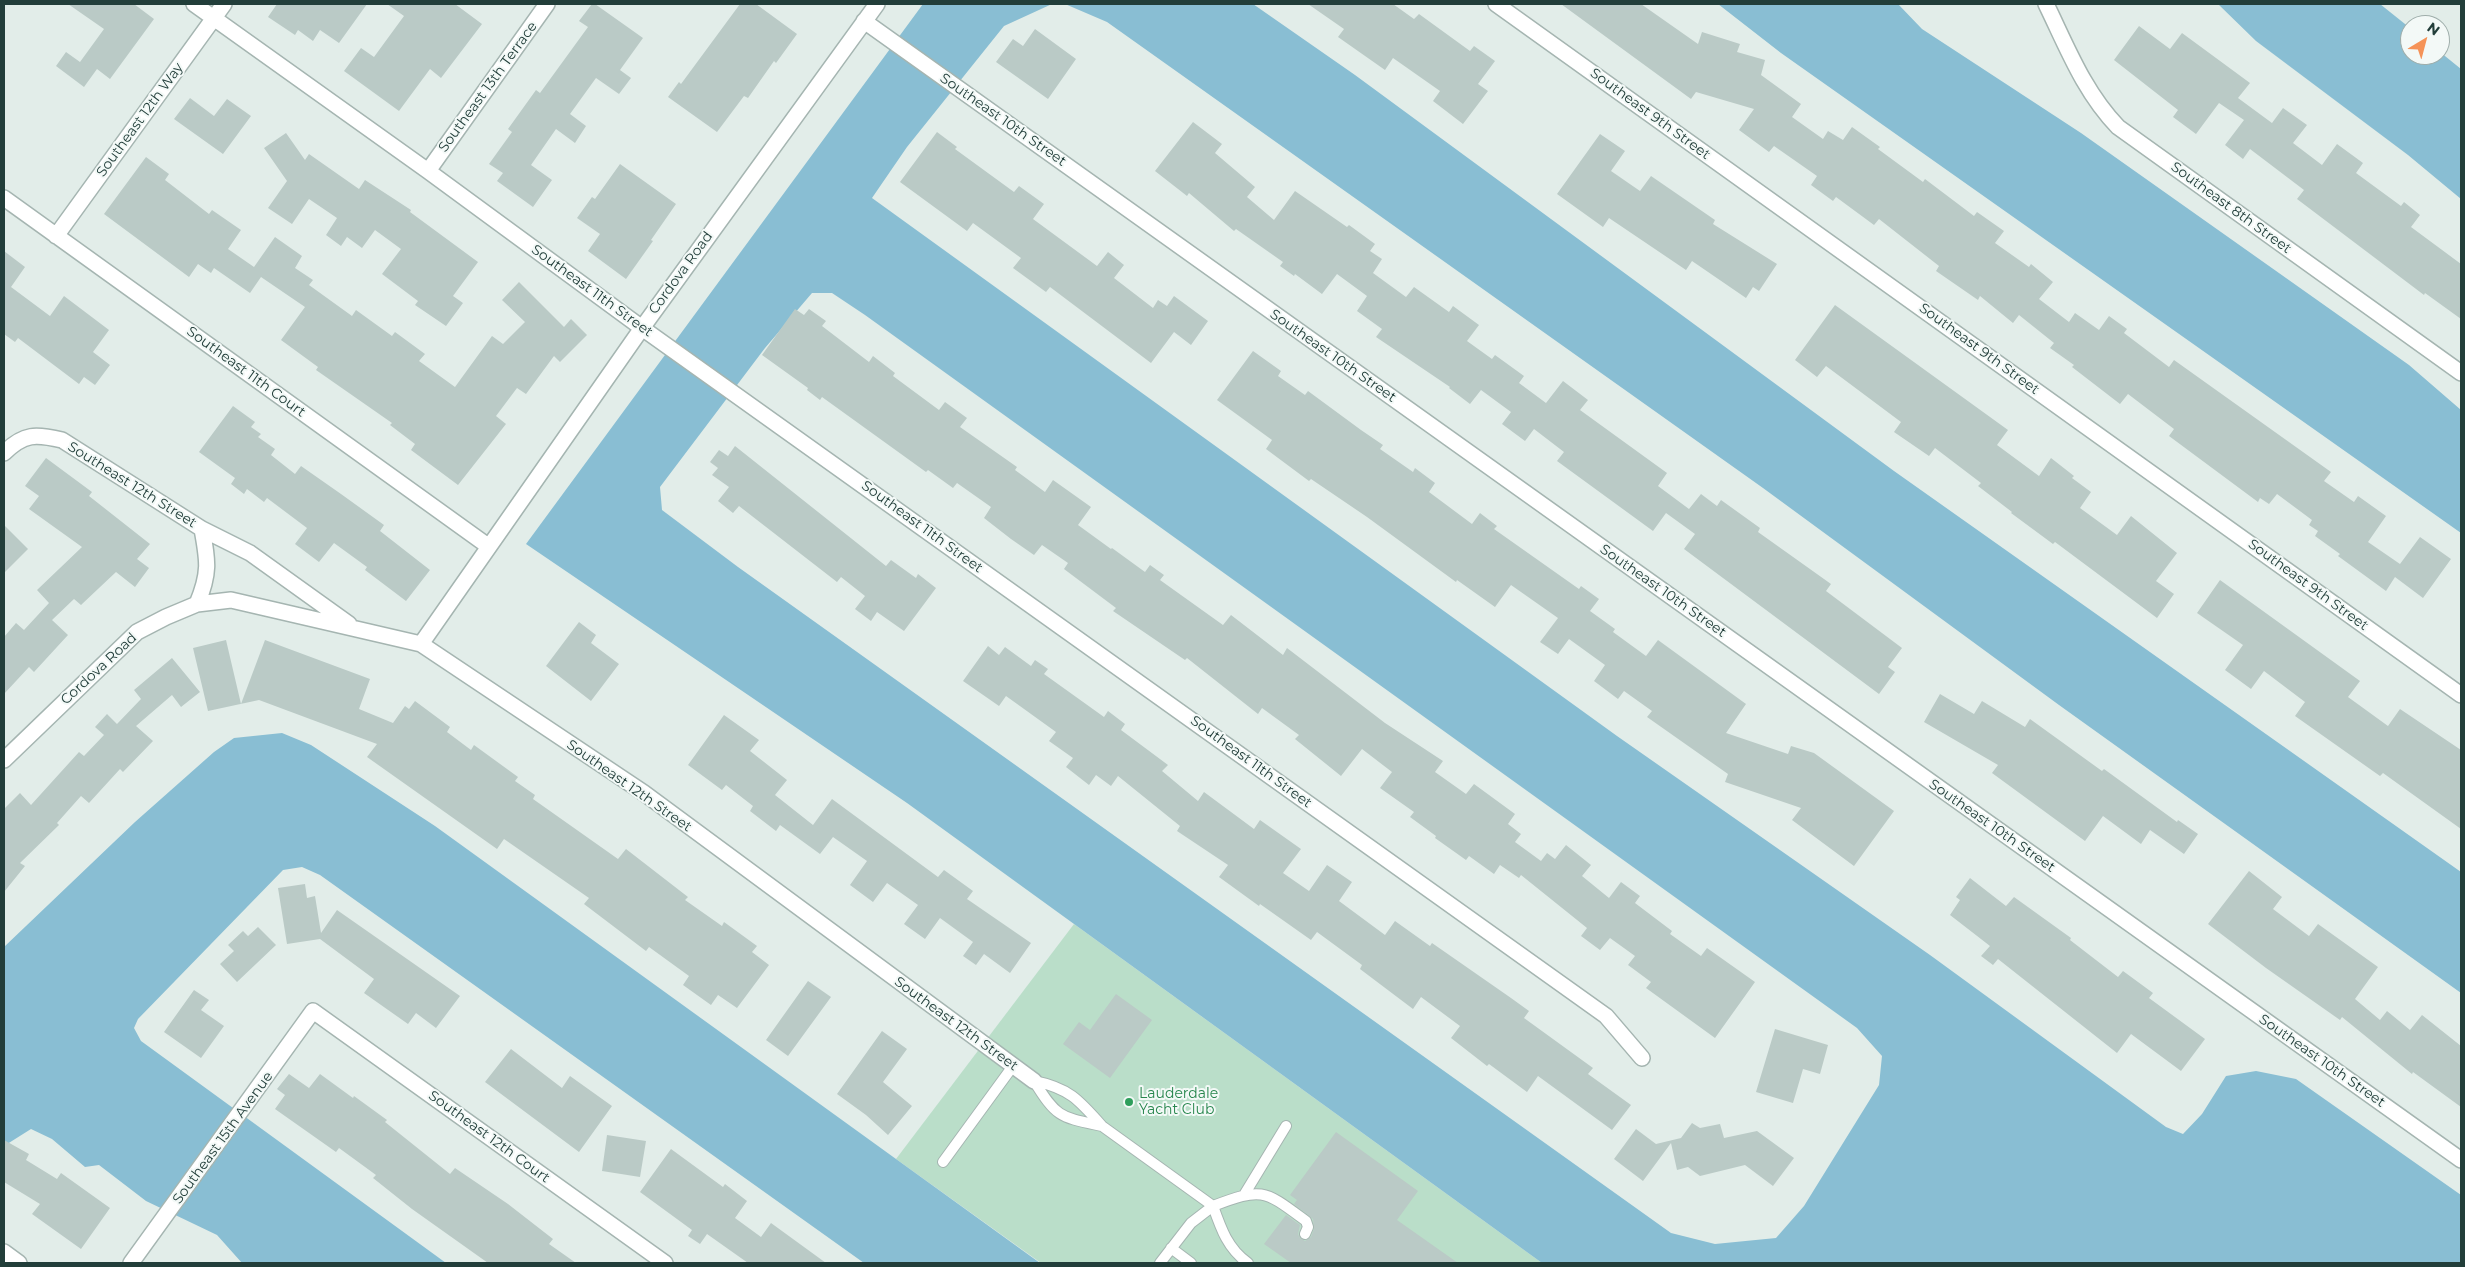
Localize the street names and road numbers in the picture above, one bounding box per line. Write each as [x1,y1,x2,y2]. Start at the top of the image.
street label: Southeast 13th Terrace [435,18,541,156]
street label: Southeast 12th Way [93,60,187,180]
street label: Southeast 9th Street [1587,65,1713,163]
street label: Southeast 10th Street [937,70,1069,170]
street label: Southeast 8th Street [2168,159,2294,257]
street label: Cordova Road [645,229,717,317]
street label: Southeast 11th Street [528,241,656,341]
street label: Southeast 9th Street [1916,300,2042,398]
street label: Southeast 10th Street [1267,306,1399,406]
street label: Southeast 11th Court [183,323,309,421]
street label: Southeast 12th Street [64,438,200,532]
street label: Southeast 11th Street [858,477,986,577]
street label: Southeast 9th Street [2245,536,2371,634]
street label: Southeast 10th Street [1597,541,1729,641]
street label: Cordova Road [58,630,140,708]
street label: Southeast 11th Street [1187,712,1315,812]
street label: Southeast 12th Street [563,736,695,836]
street label: Southeast 10th Street [1926,776,2058,876]
street label: Southeast 12th Street [891,973,1021,1075]
street label: Southeast 10th Street [2256,1011,2388,1111]
street label: Southeast 15th Avenue [169,1069,277,1207]
street label: Southeast 12th Court [425,1087,553,1187]

